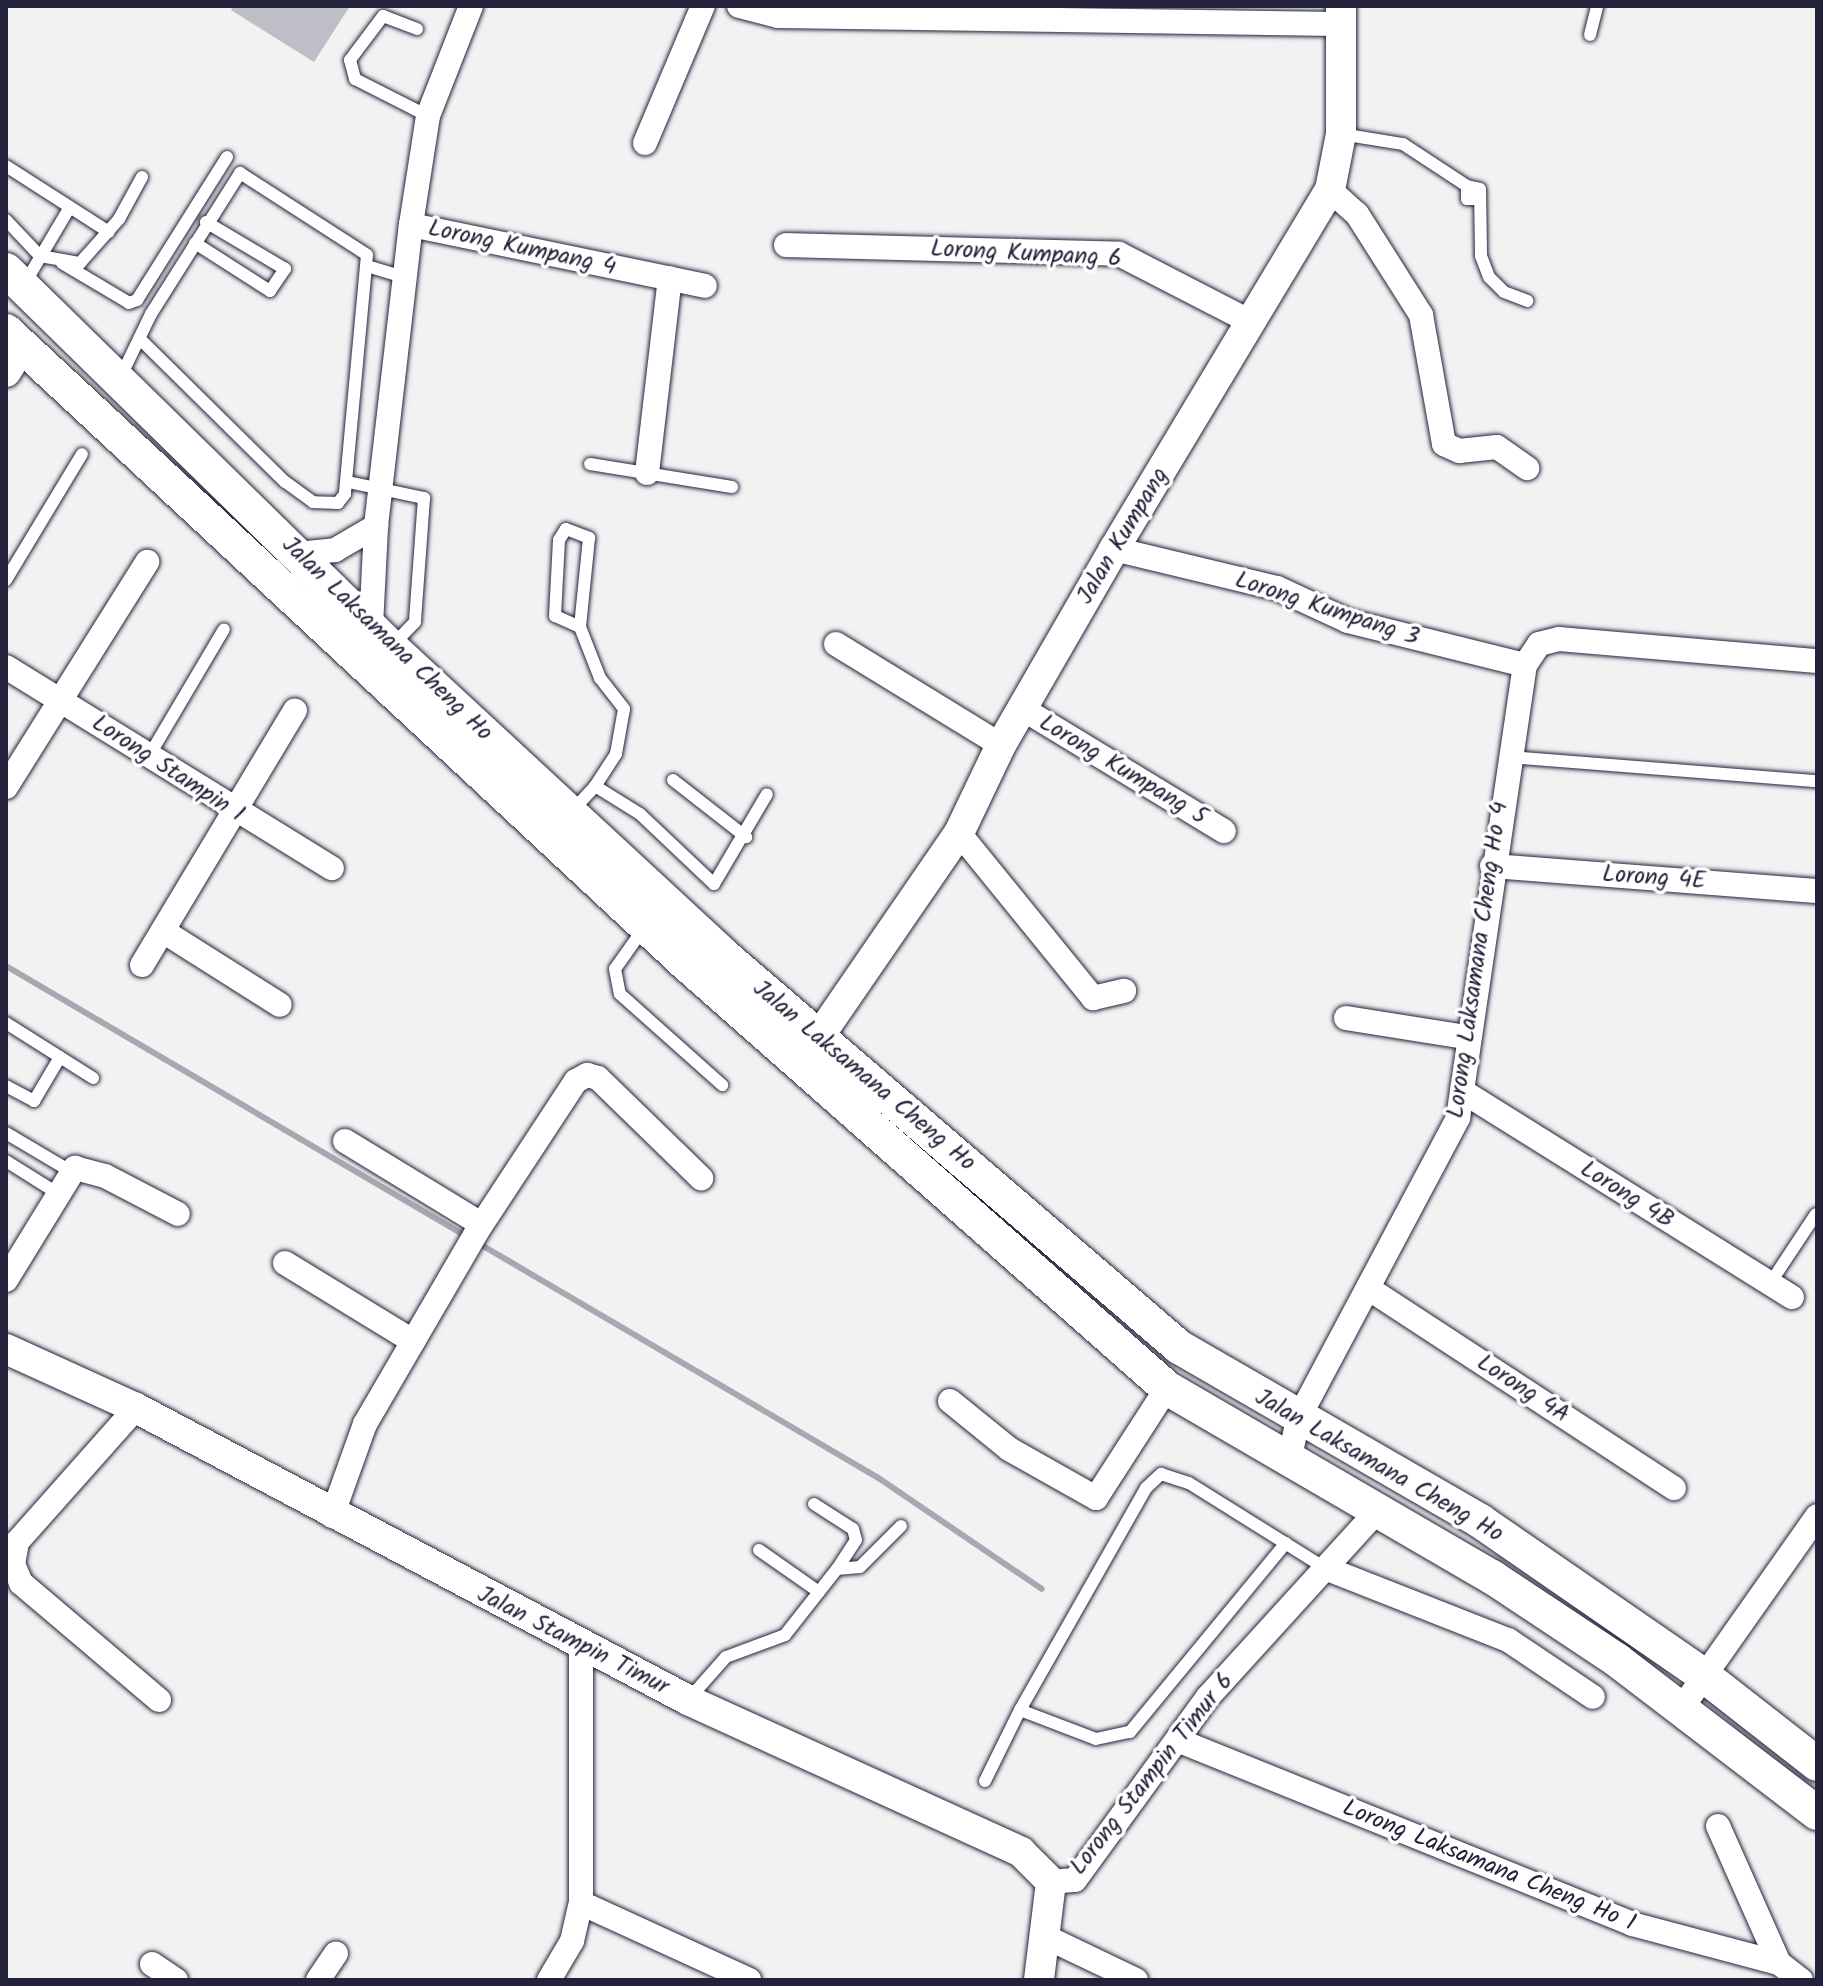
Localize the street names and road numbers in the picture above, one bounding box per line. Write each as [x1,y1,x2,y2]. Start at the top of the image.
street label: Lorong Kumpang 4 [425,214,619,282]
street label: Lorong Kumpang 6 [930,235,1122,273]
street label: Jalan Kumpang [1071,463,1175,609]
street label: Jalan Laksamana Cheng Ho [276,531,498,747]
street label: Lorong Kumpang 3 [1231,566,1423,652]
street label: Lorong Stampin 1 [86,709,250,829]
street label: Lorong Kumpang 5 [1034,709,1212,831]
street label: Lorong Laksamana Cheng Ho 4 [1442,800,1514,1120]
street label: Lorong 4E [1601,860,1707,896]
street label: Jalan Laksamana Cheng Ho [747,974,981,1178]
street label: Lorong 4B [1575,1155,1679,1235]
street label: Lorong 4A [1471,1348,1575,1430]
street label: Jalan Laksamana Cheng Ho [1250,1383,1508,1549]
street label: Jalan Stampin Timur [472,1580,674,1702]
street label: Lorong Stampin Timur 6 [1064,1667,1240,1881]
street label: Lorong Laksamana Cheng Ho 1 [1338,1794,1640,1938]

